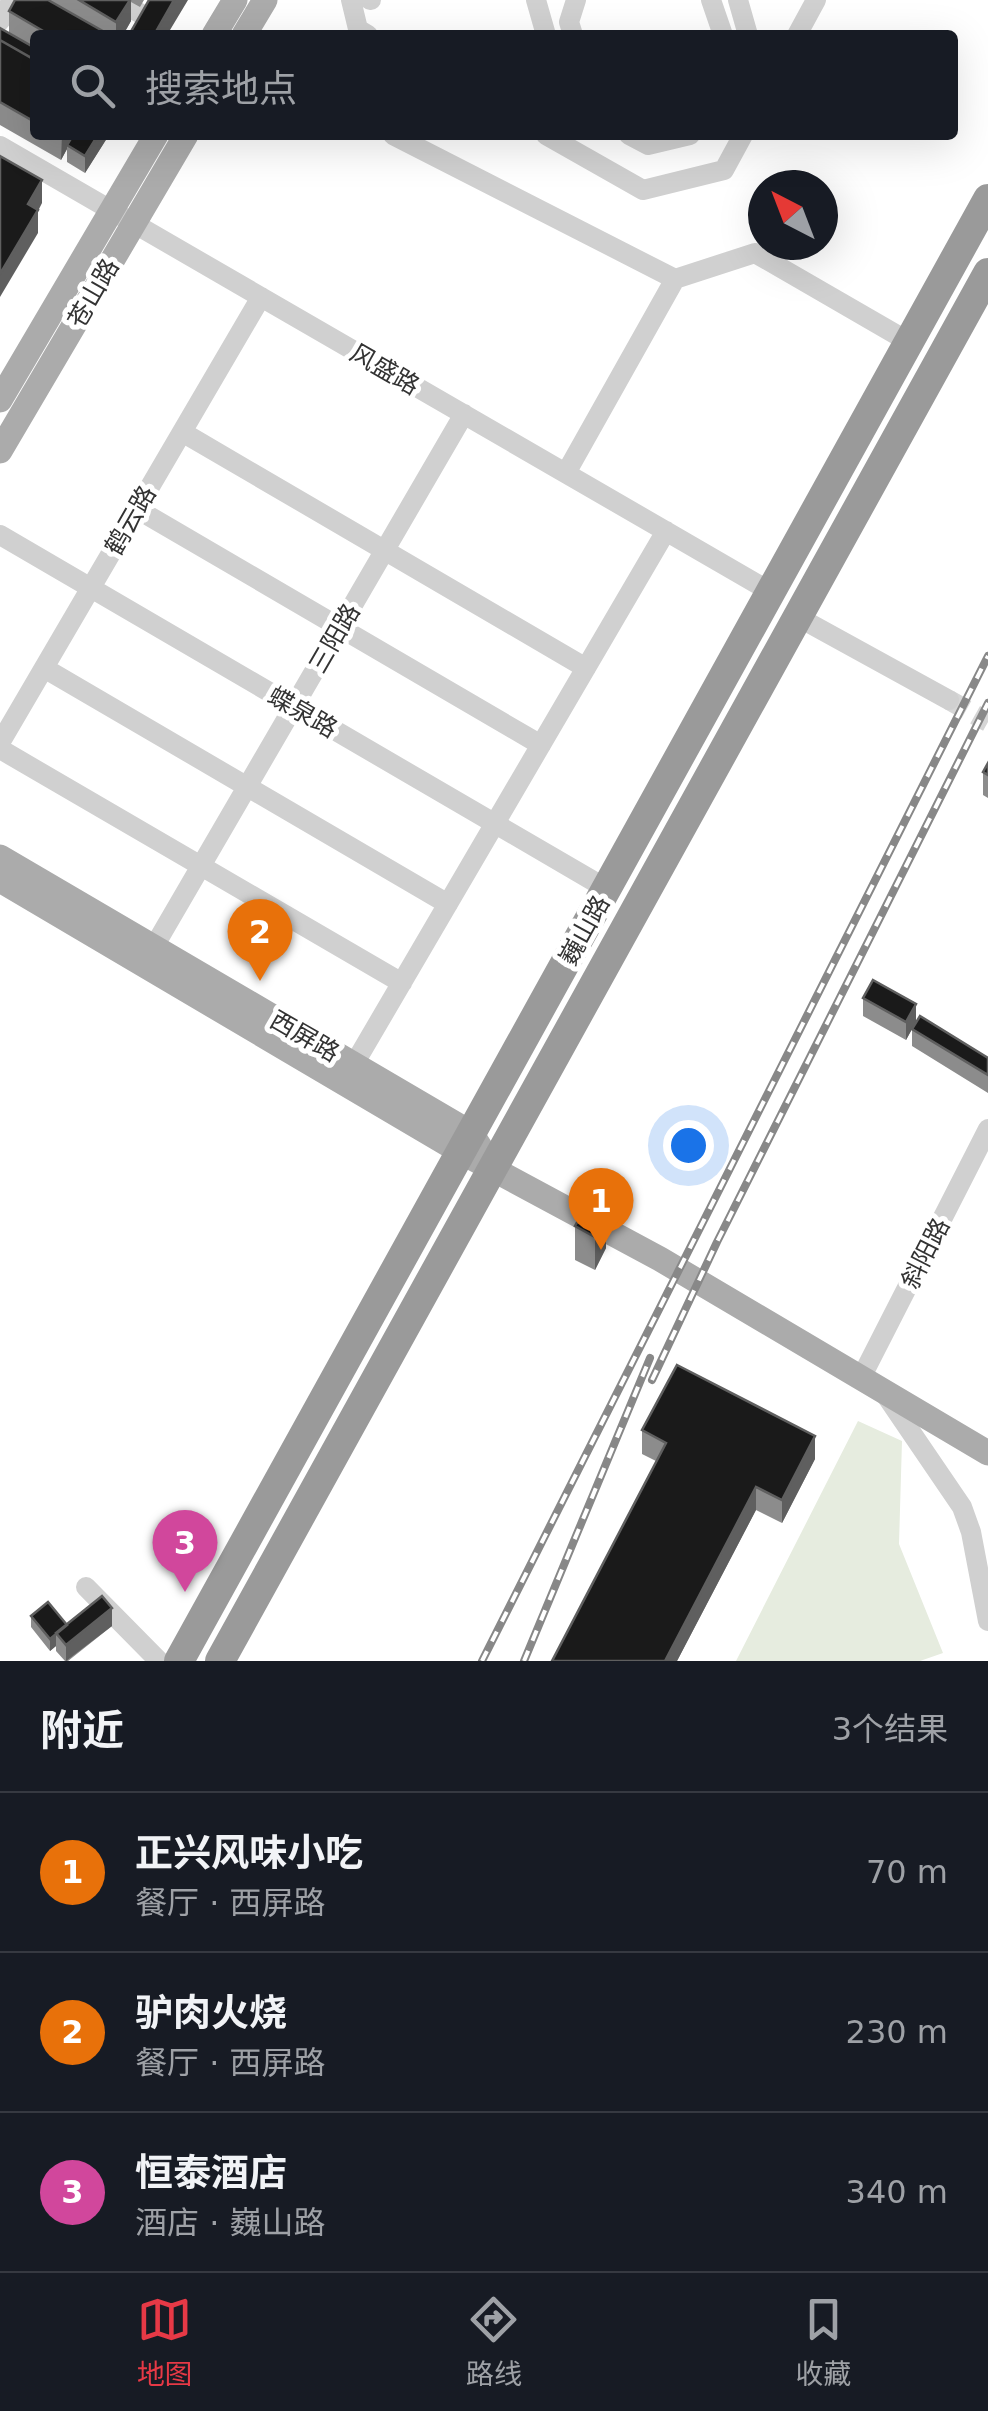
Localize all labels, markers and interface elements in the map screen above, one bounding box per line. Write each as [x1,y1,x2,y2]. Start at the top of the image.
search box [30,30,958,140]
icon: search [65,58,120,113]
text: 搜索地点 [145,67,297,111]
north arrow [748,170,838,260]
street label: 苍山路 [62,254,125,333]
street label: 风盛路 [345,338,424,401]
street label: 鹤云路 [99,481,162,560]
street label: 三阳路 [303,599,366,678]
street label: 蝶泉路 [263,681,342,744]
street label: 巍山路 [554,890,615,970]
pin: 2 [228,898,292,981]
street label: 西屏路 [265,1005,344,1068]
your location [663,1120,714,1171]
pin: 1 [568,1168,634,1250]
street label: 斜阳路 [895,1213,955,1293]
pin: 3 [152,1510,218,1592]
text: 附近 [40,1706,124,1755]
text: 3个结果 [832,1710,948,1748]
text: 正兴风味小吃 [135,1831,363,1875]
text: 1 [61,1853,84,1891]
text: 70 m [866,1853,948,1891]
text: 餐厅 · 西屏路 [135,1884,326,1922]
text: 驴肉火烧 [135,1991,287,2035]
text: 2 [61,2013,84,2051]
text: 230 m [846,2013,948,2051]
text: 餐厅 · 西屏路 [135,2044,326,2082]
text: 恒泰酒店 [135,2151,287,2195]
text: 3 [61,2173,84,2211]
text: 340 m [846,2173,948,2211]
text: 酒店 · 巍山路 [135,2204,326,2242]
tab: 地图 [137,2292,193,2392]
tab: 路线 [466,2292,522,2392]
tab: 收藏 [795,2292,851,2392]

